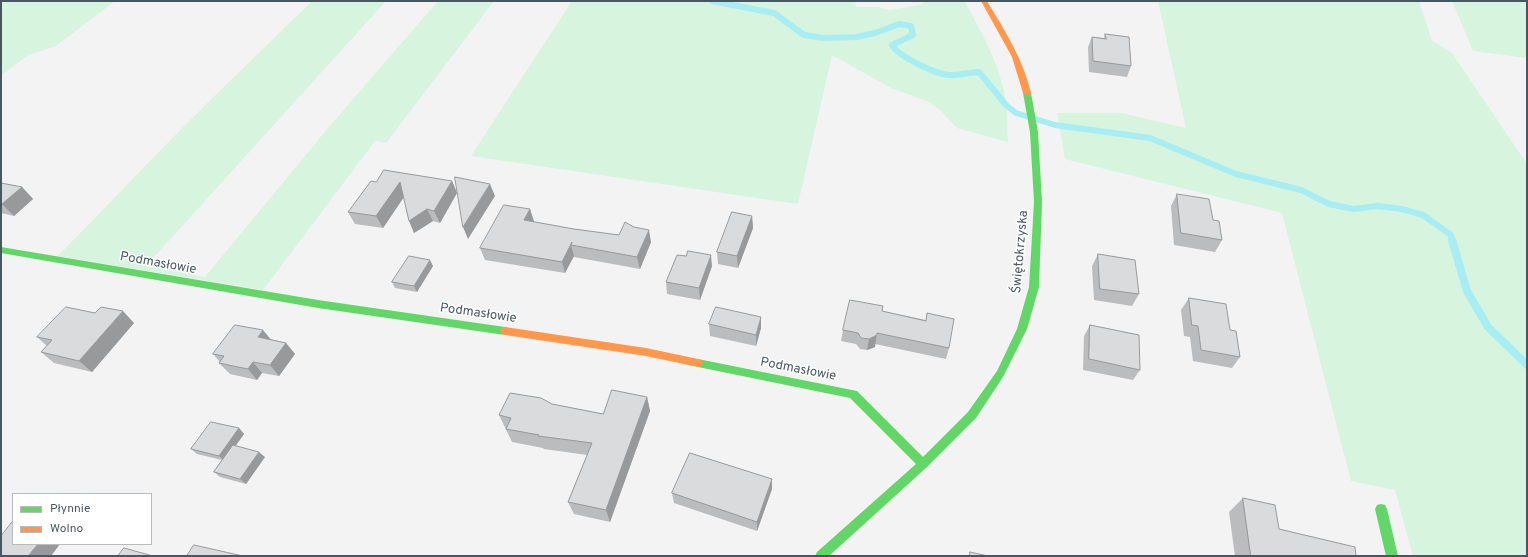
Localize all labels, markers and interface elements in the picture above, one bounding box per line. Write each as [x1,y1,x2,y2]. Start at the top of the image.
street label: Świętokrzyska [1010,210,1032,294]
street label: Podmasłowie [119,250,197,278]
street label: Podmasłowie [439,301,517,327]
street label: Podmasłowie [759,355,837,385]
legend [12,493,152,545]
text: Płynnie [50,501,90,517]
text: Wolno [50,521,83,537]

